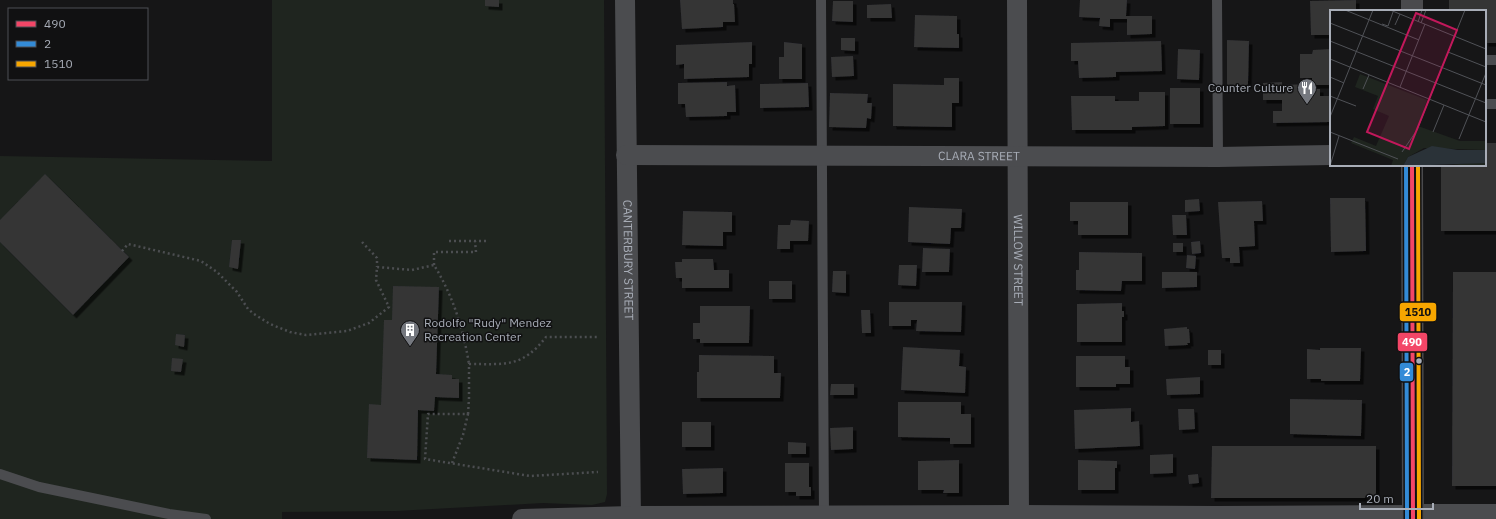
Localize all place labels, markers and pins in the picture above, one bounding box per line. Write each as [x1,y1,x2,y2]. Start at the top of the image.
restaurant icon: Counter Culture [1296,77,1318,105]
place label: Counter Culture [1208,80,1293,95]
place label: Rodolfo "Rudy" Mendez Recreation Center [424,315,552,344]
building icon: Rodolfo "Rudy" Mendez Recreation Center [399,319,421,347]
unlabelled marker [1414,356,1424,366]

